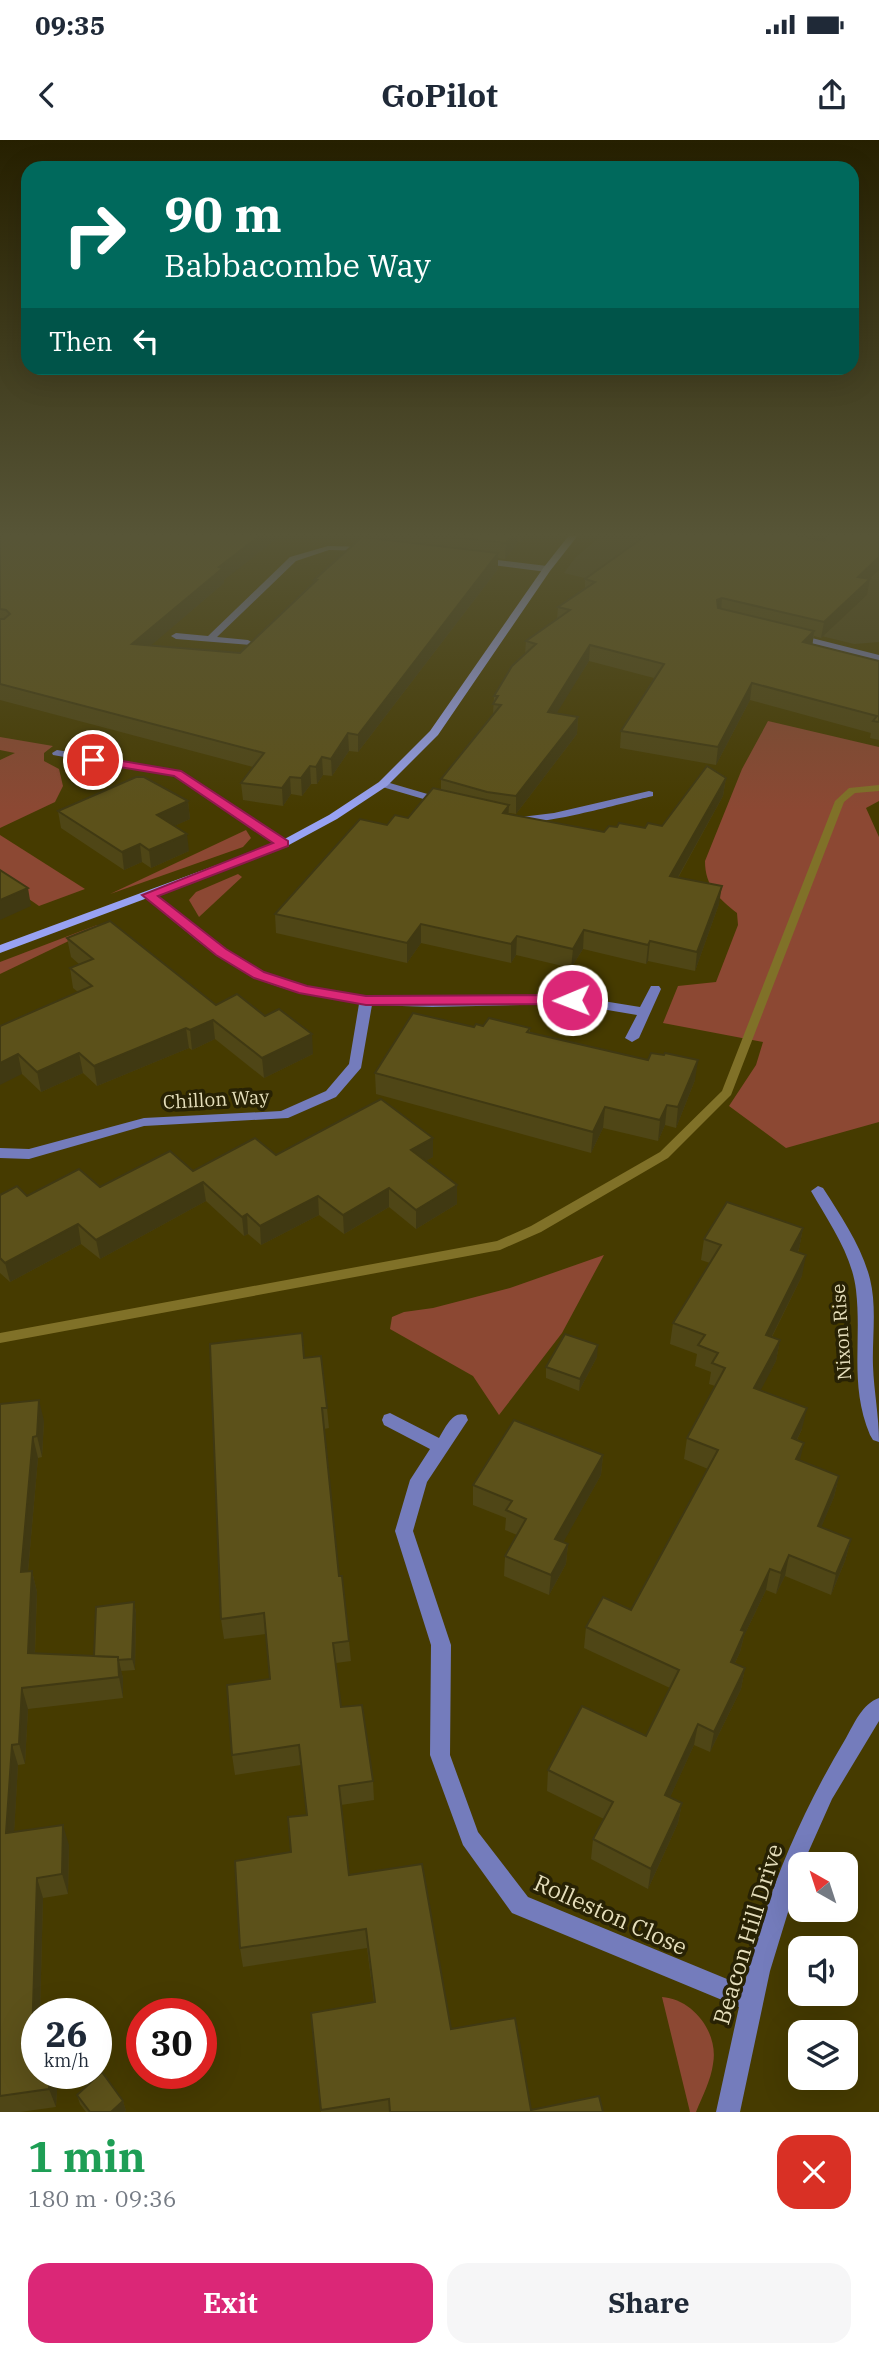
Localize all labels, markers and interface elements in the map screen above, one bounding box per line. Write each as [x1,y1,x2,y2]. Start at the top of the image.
text: 09:35 [35,8,105,42]
text: GoPilot [381,74,498,116]
icon: back [28,76,66,114]
icon: share [813,76,851,114]
text: 90 m [164,182,282,245]
icon: right [49,189,140,280]
text: Babbacombe Way [164,244,431,286]
icon: left [127,322,165,360]
text: Then [49,324,113,358]
pin [63,730,123,790]
icon: arrive [74,741,112,779]
position arrow [535,963,609,1037]
street label: Chillon Way [162,1084,271,1114]
street label: Nixon Rise [826,1283,856,1381]
street label: Beacon Hill Drive [705,1840,789,2028]
north arrow [788,1852,858,1922]
map controls [788,1852,858,2090]
street label: Rolleston Close [530,1867,692,1961]
button: sound [788,1936,858,2006]
speed limit sign: 30 [126,1998,217,2089]
text: 26 [45,2011,88,2057]
button: layers [788,2020,858,2090]
text: km/h [44,2049,89,2072]
text: 1 min [28,2129,146,2184]
button: close [777,2135,851,2209]
text: 180 m · 09:36 [28,2183,177,2213]
button: Exit [28,2263,433,2343]
button: Share [447,2263,851,2343]

